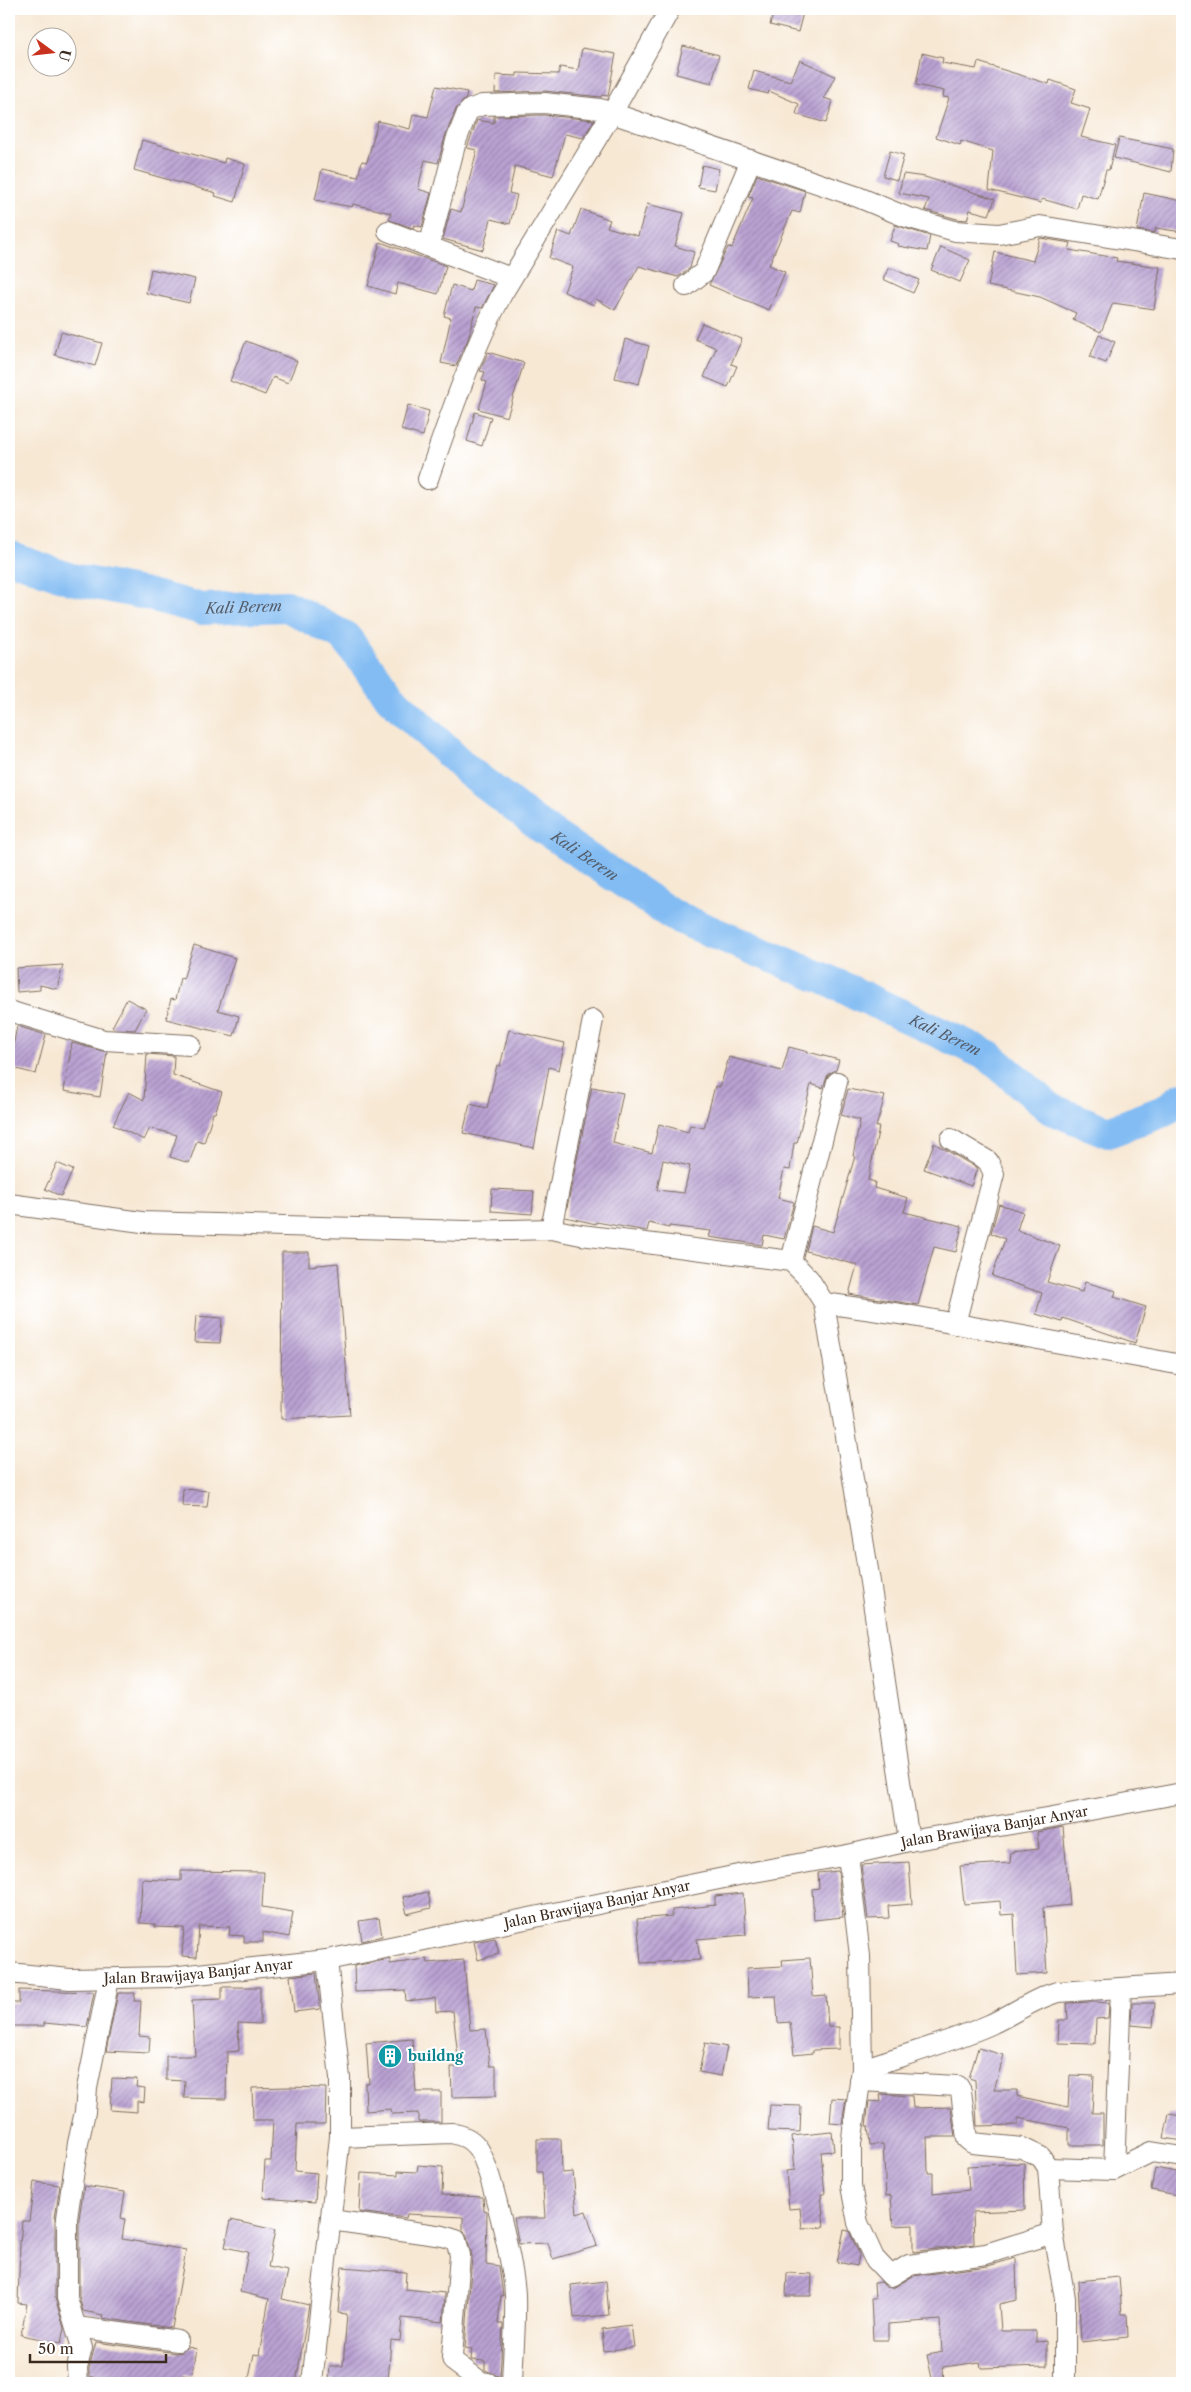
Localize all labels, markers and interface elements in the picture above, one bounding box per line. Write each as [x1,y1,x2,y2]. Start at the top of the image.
north arrow [28,28,78,78]
text: U [54,48,75,64]
water label: Kali Berem [204,596,282,618]
water label: Kali Berem [547,826,622,885]
water label: Kali Berem [906,1010,984,1060]
street label: Jalan Brawijaya Banjar Anyar [897,1802,1090,1852]
street label: Jalan Brawijaya Banjar Anyar [500,1876,692,1933]
street label: Jalan Brawijaya Banjar Anyar [102,1955,294,1987]
building icon: buildng [377,2043,403,2069]
place label: buildng [407,2047,464,2065]
scale bar [30,2332,166,2364]
text: 50 m [38,2339,74,2358]

